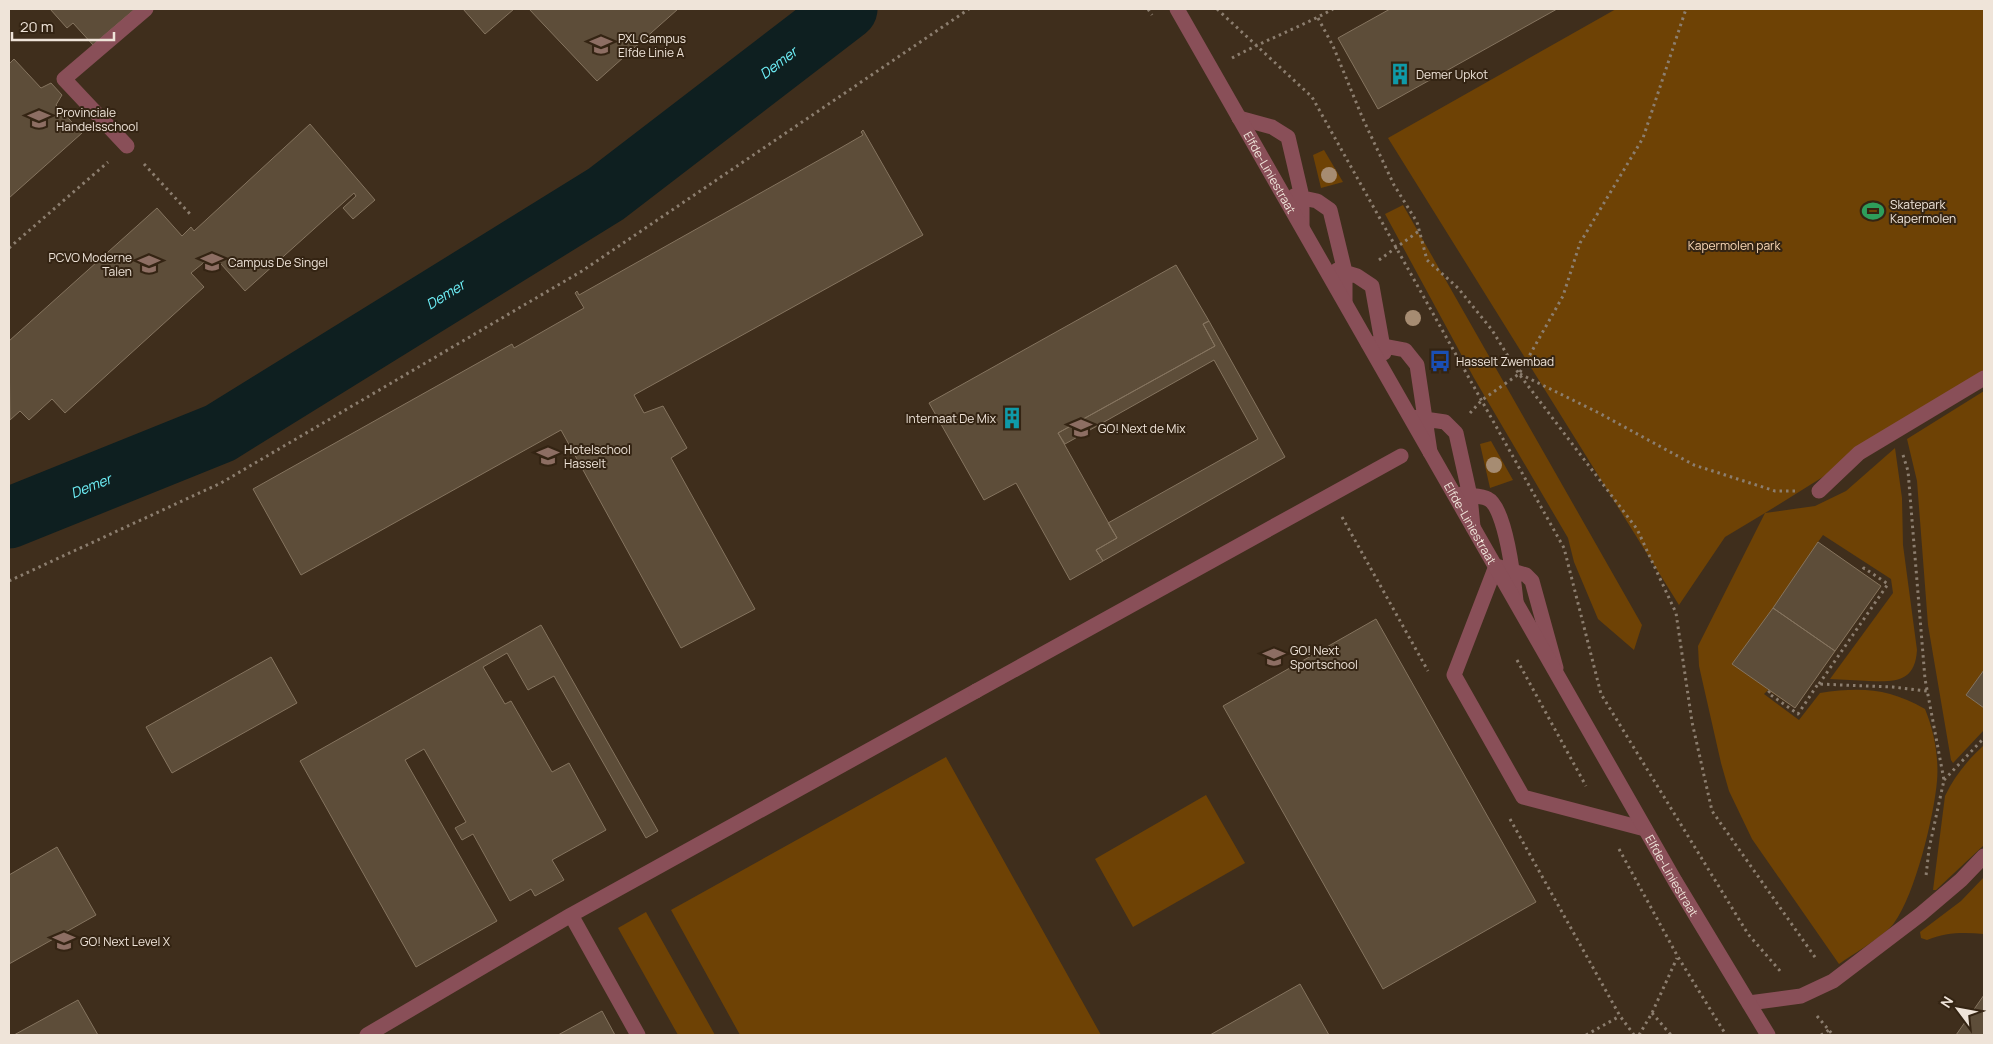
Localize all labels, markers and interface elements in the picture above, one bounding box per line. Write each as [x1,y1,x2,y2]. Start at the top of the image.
scale bar [12,10,115,42]
text: 20 m [20,16,53,37]
place label: PXL Campus Elfde Linie A [618,30,686,61]
school or university icon: PXL Campus Elfde Linie A [588,32,614,58]
water label: Demer [755,41,802,83]
building icon: Demer Upkot [1387,61,1413,87]
place label: Demer Upkot [1416,66,1488,83]
place label: Provinciale Handelsschool [56,104,138,135]
school or university icon: Provinciale Handelsschool [26,106,52,132]
street label: Elfde-Liniestraat [1240,128,1301,217]
place label: Skatepark Kapermolen [1890,196,1956,227]
sports icon: Skatepark Kapermolen [1860,198,1886,224]
park label: Kapermolen park [1688,237,1781,254]
place label: PCVO Moderne Talen [49,249,132,280]
school or university icon: Campus De Singel [199,249,225,275]
school or university icon: PCVO Moderne Talen [136,251,162,277]
place label: Campus De Singel [228,254,328,271]
water label: Demer [422,273,470,313]
bus stop icon: Hasselt Zwembad [1427,348,1453,374]
place label: Hasselt Zwembad [1456,353,1554,370]
building icon: Internaat De Mix [999,405,1025,431]
place label: Internaat De Mix [906,410,997,427]
school or university icon: GO! Next de Mix [1068,415,1094,441]
place label: GO! Next de Mix [1098,420,1186,437]
place label: Hotelschool Hasselt [564,441,631,472]
school or university icon: Hotelschool Hasselt [535,443,561,469]
water label: Demer [67,468,116,502]
street label: Elfde-Liniestraat [1440,479,1501,567]
place label: GO! Next Sportschool [1290,642,1358,673]
school or university icon: GO! Next Sportschool [1261,644,1287,670]
street label: Elfde-Liniestraat [1642,831,1703,920]
school or university icon: GO! Next Level X [51,928,77,954]
place label: GO! Next Level X [80,933,171,950]
north arrow [1933,984,1983,1034]
text: N [1936,993,1957,1011]

